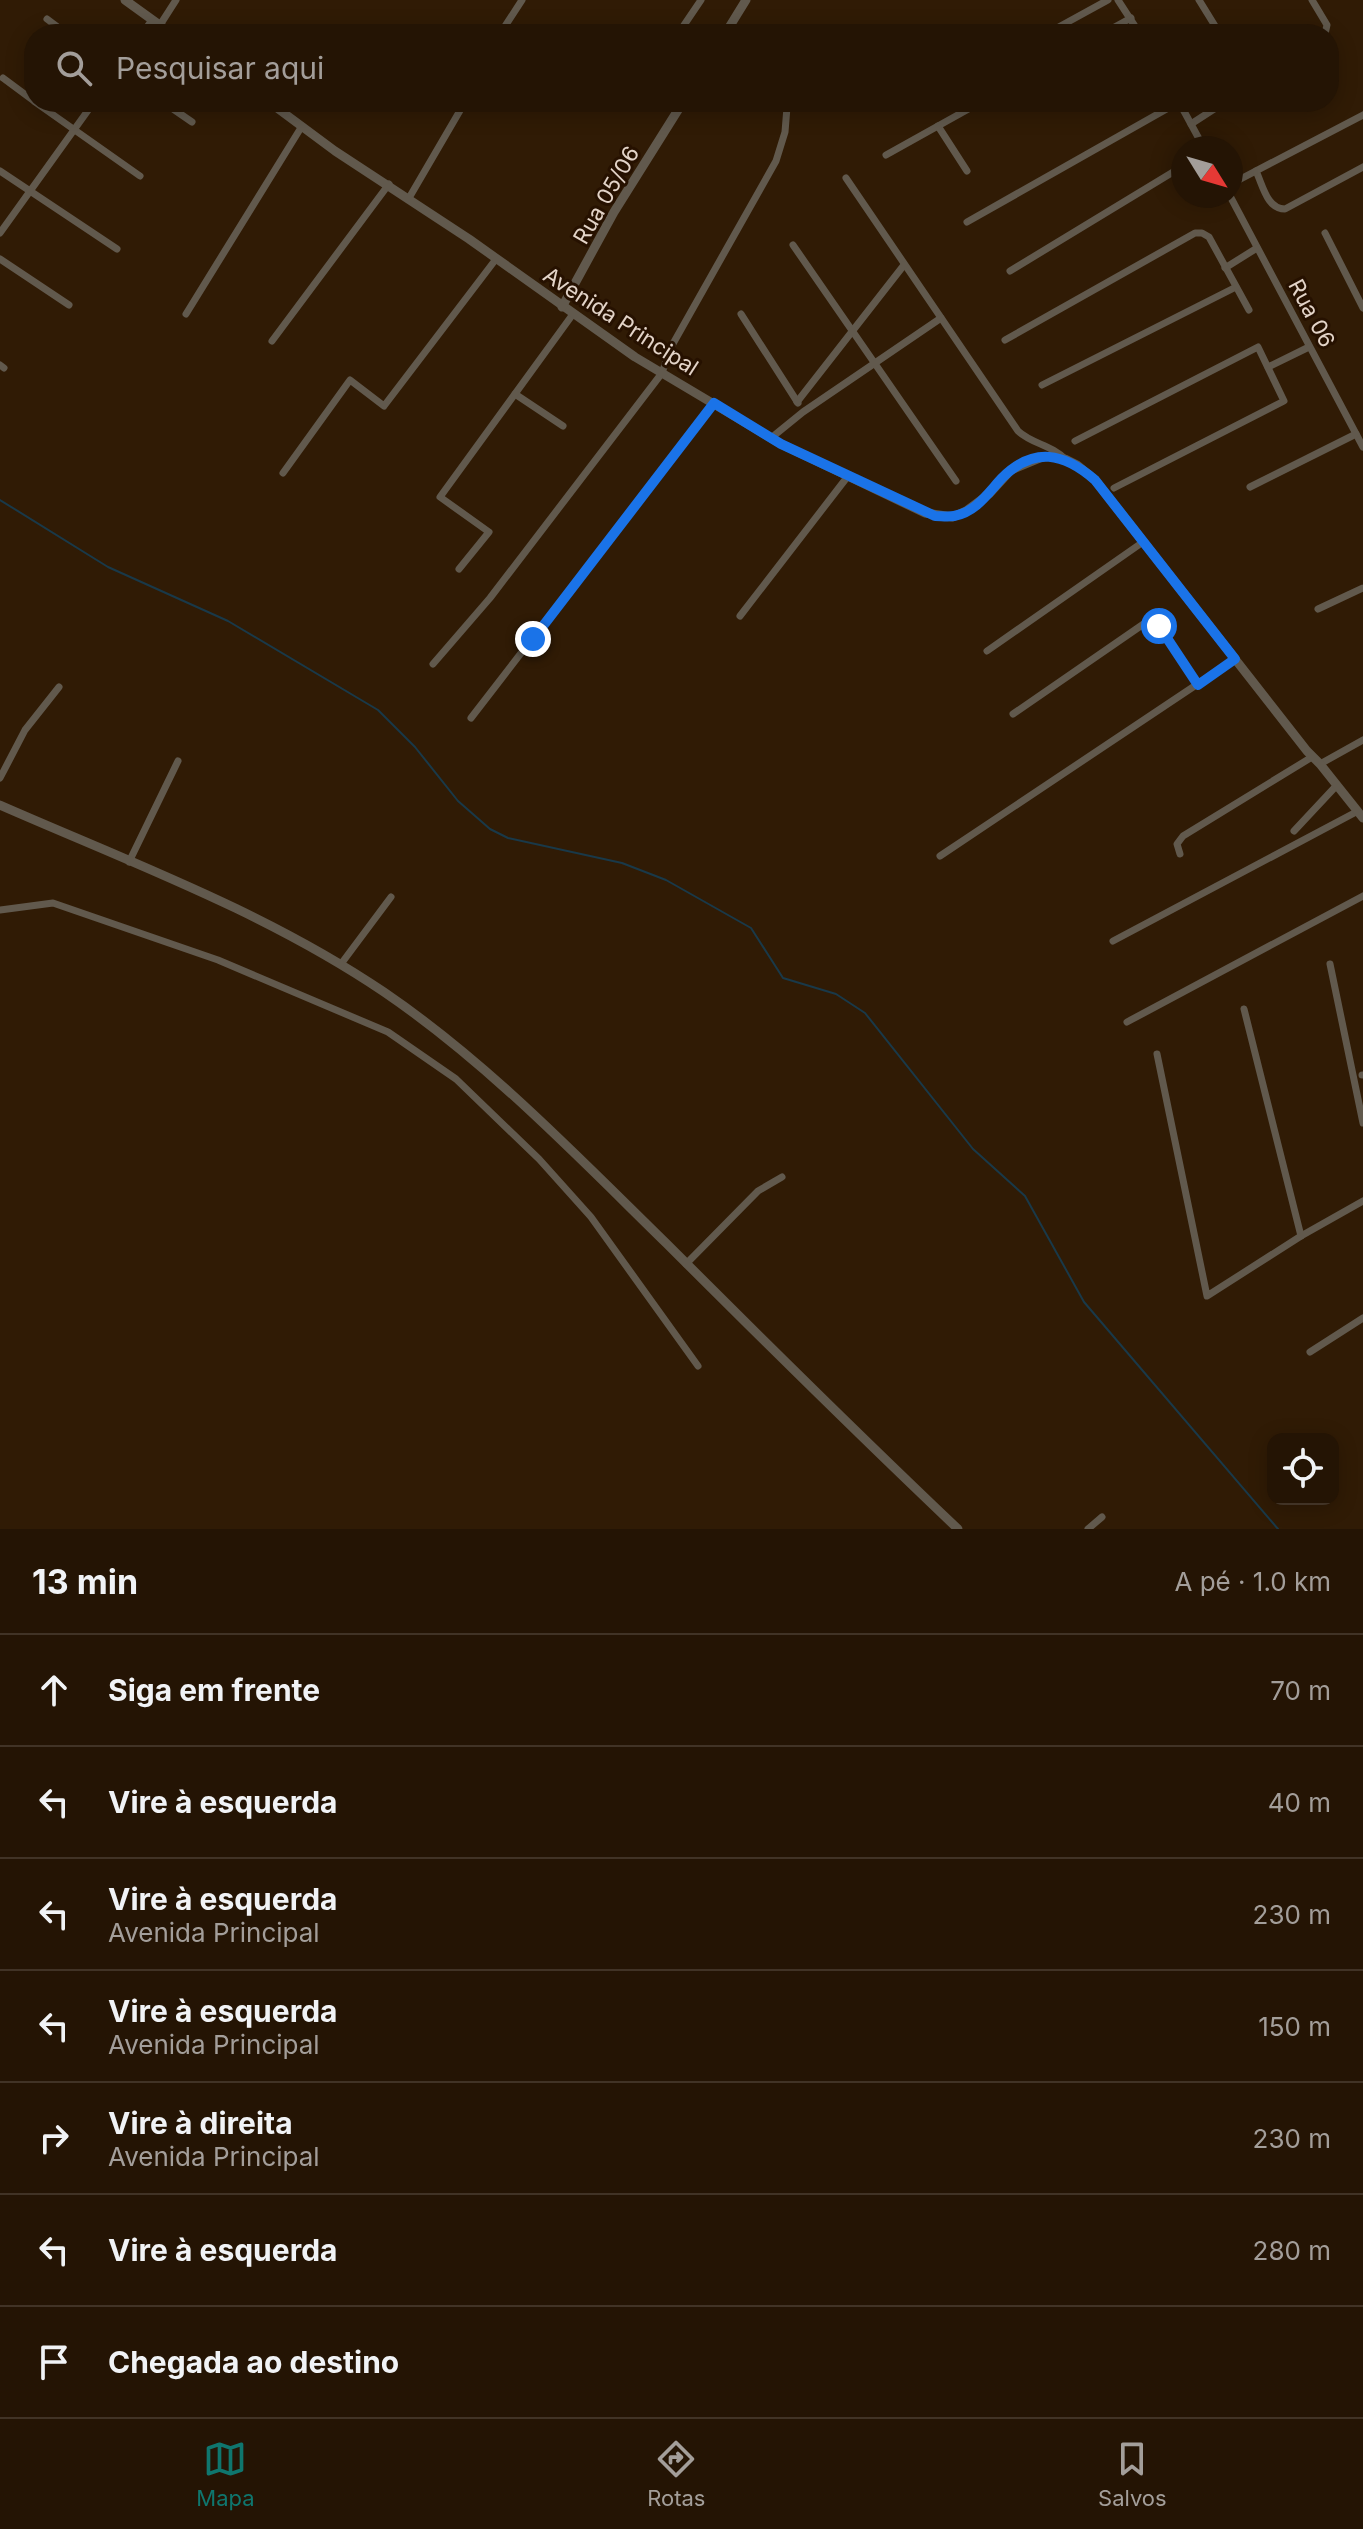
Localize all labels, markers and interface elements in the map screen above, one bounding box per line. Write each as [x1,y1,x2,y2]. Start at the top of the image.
search box [24,24,1339,112]
icon: search [52,46,96,90]
text: Pesquisar aqui [116,50,324,86]
north arrow [1171,136,1243,208]
street label: Rua 05/06 [568,142,644,248]
street label: Avenida Principal [539,261,703,381]
street label: Rua 06 [1283,275,1341,351]
route start [1141,608,1177,644]
route end [515,621,551,657]
map controls [1267,1433,1339,1505]
button: locate [1267,1433,1339,1505]
text: 13 min [32,1561,138,1602]
text: A pé · 1.0 km [1174,1566,1331,1597]
icon: ahead [32,1668,76,1712]
text: Siga em frente [108,1672,320,1708]
text: 70 m [1270,1675,1331,1706]
icon: left [32,1780,76,1824]
text: Vire à esquerda [108,1784,337,1820]
text: 40 m [1268,1787,1331,1818]
text: Vire à esquerda [108,1881,337,1917]
icon: left [32,1892,76,1936]
text: 230 m [1253,1899,1331,1930]
text: Avenida Principal [108,1917,320,1948]
text: Vire à esquerda [108,1993,337,2029]
icon: left [32,2004,76,2048]
text: 150 m [1258,2011,1331,2042]
text: Avenida Principal [108,2029,320,2060]
text: Vire à direita [108,2105,293,2141]
icon: right [32,2116,76,2160]
text: 230 m [1253,2123,1331,2154]
text: Avenida Principal [108,2141,320,2172]
icon: left [32,2228,76,2272]
text: Vire à esquerda [108,2232,337,2268]
text: 280 m [1253,2235,1331,2266]
icon: arrive [32,2340,76,2384]
text: Chegada ao destino [108,2344,399,2380]
tab: Mapa [196,2437,255,2511]
tab: Rotas [647,2437,705,2511]
tab: Salvos [1098,2437,1167,2511]

